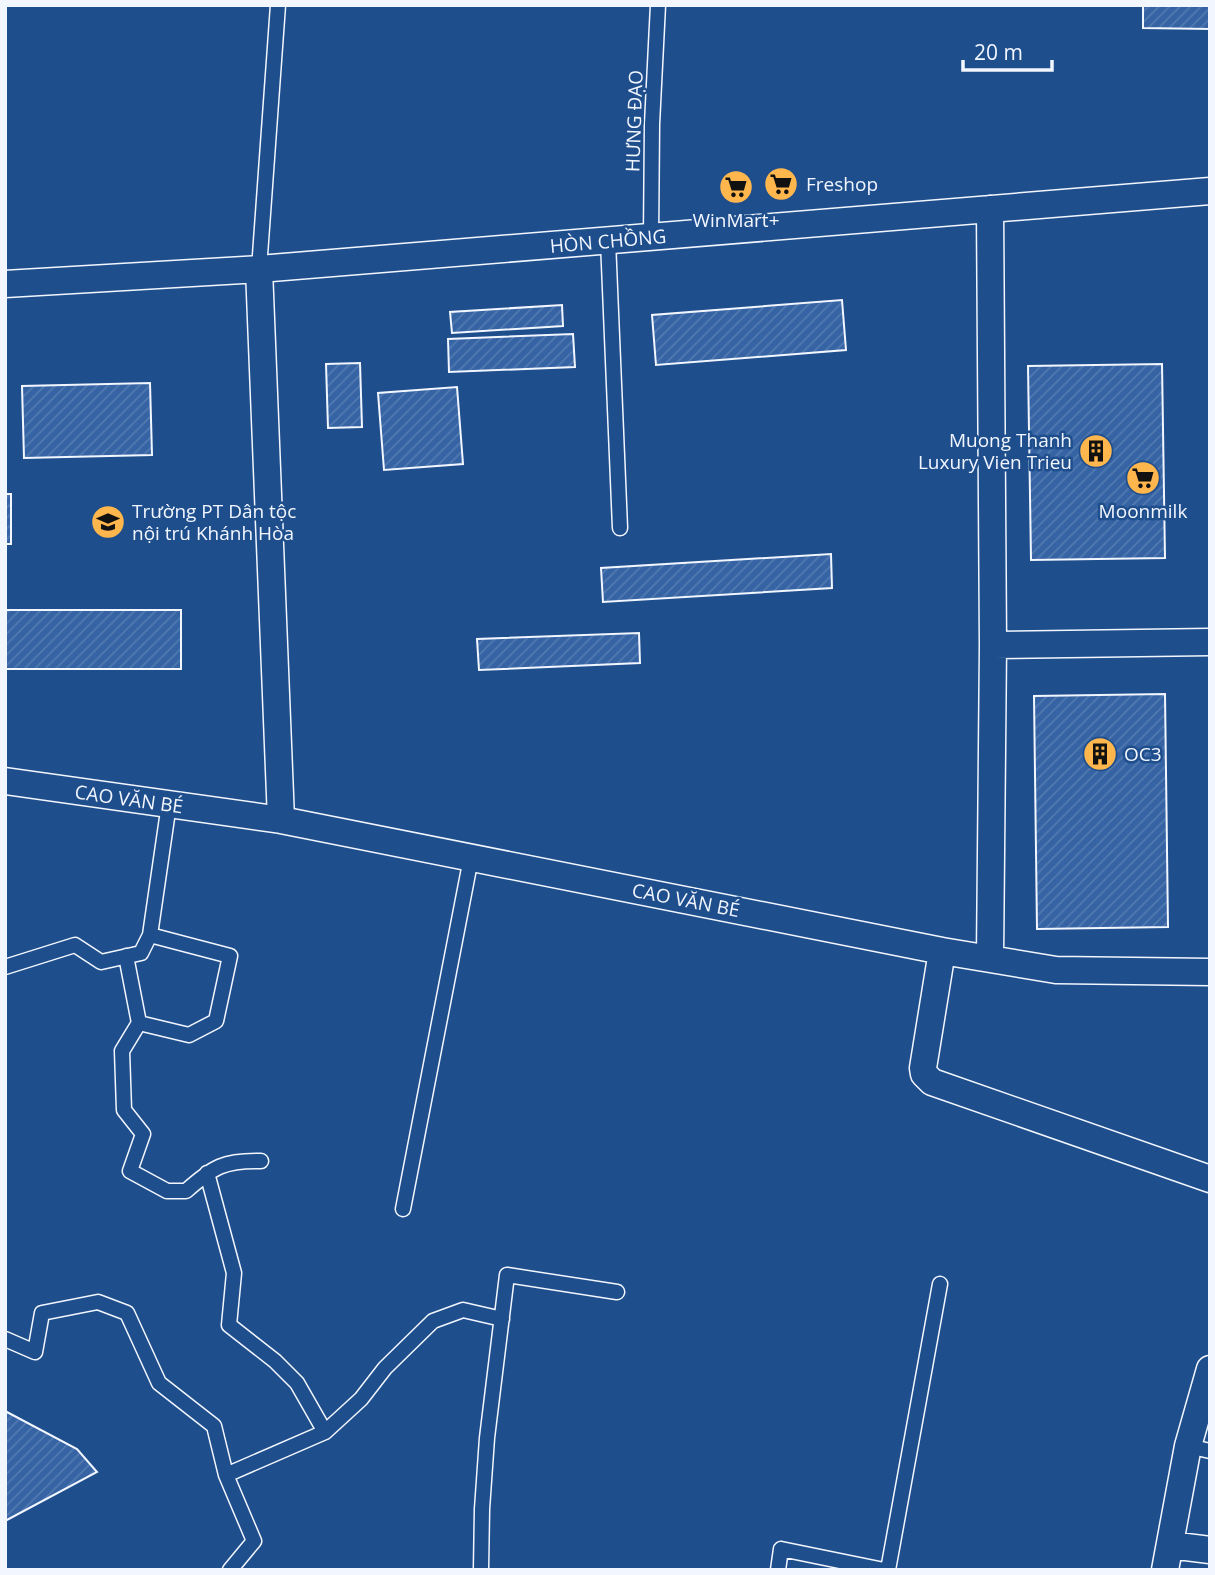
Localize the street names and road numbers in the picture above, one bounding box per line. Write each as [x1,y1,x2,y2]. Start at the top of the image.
street label: HƯNG ĐẠO [619,69,649,173]
street label: HÒN CHỒNG [549,223,667,259]
street label: CAO VĂN BÉ [73,779,185,819]
street label: CAO VĂN BÉ [630,877,742,923]

